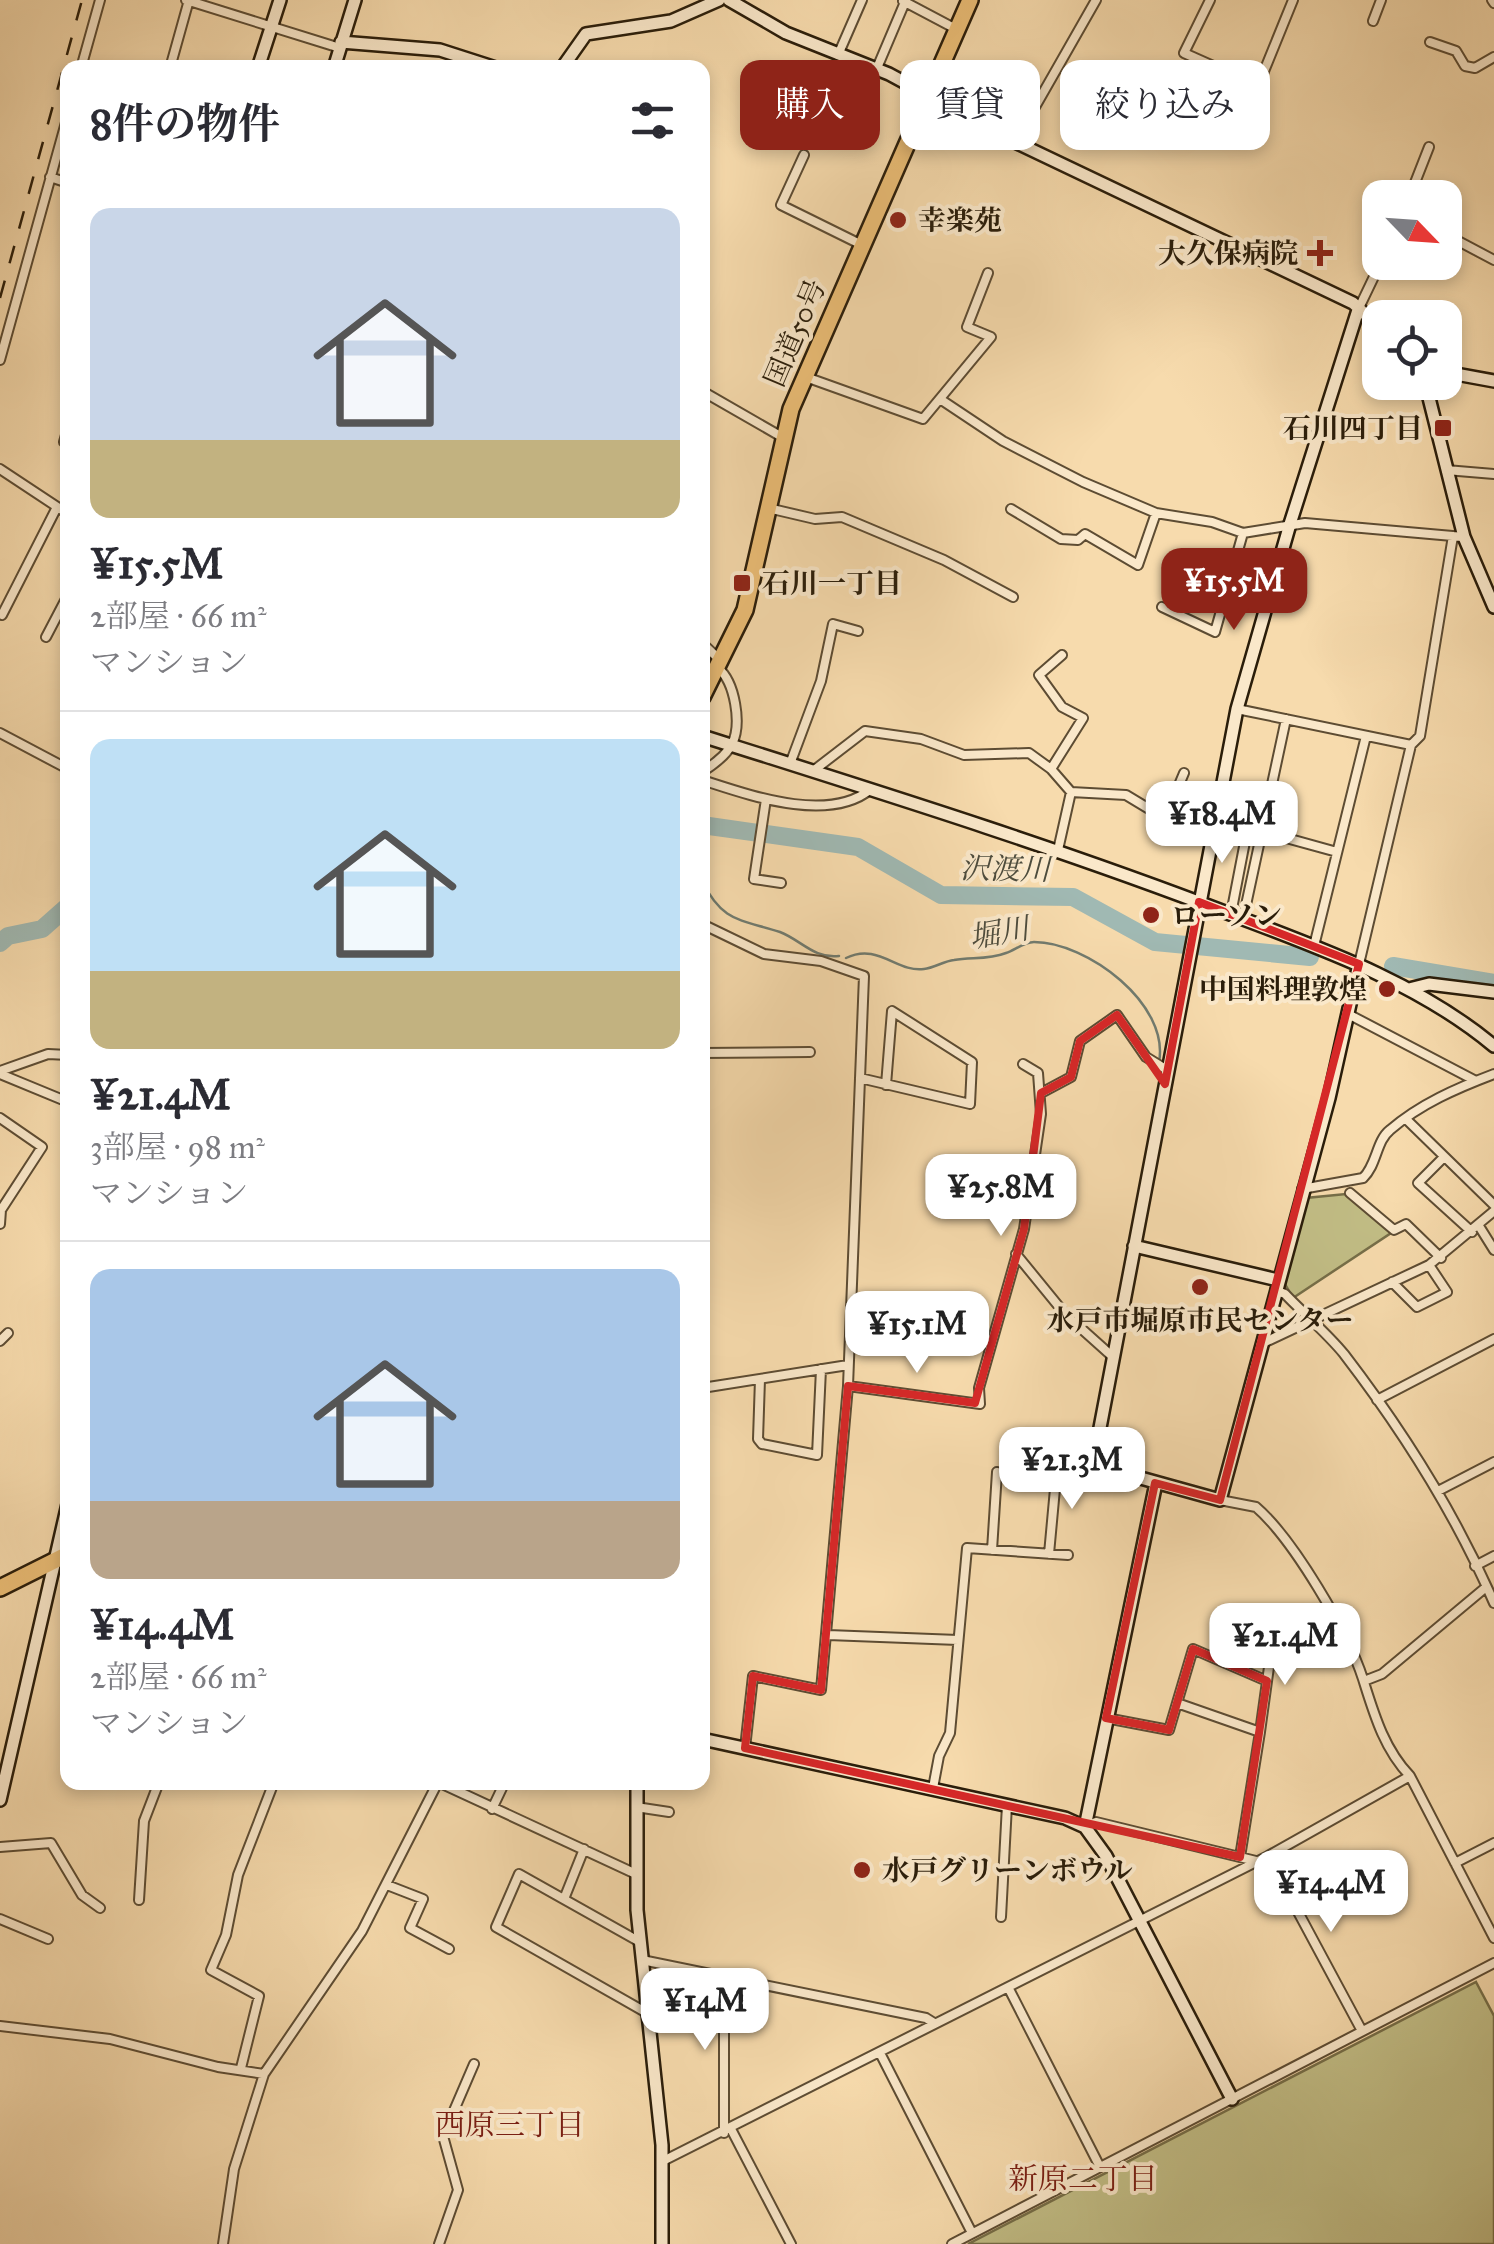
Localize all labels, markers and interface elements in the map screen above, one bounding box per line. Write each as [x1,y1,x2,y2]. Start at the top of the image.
chip: 購入 [740,60,880,150]
chip: 賃貸 [900,60,1040,150]
chip: 絞り込み [1060,60,1270,150]
icon: filters [625,93,680,148]
text: 8件の物件 [90,98,280,150]
north arrow [1362,180,1462,280]
map controls [1362,180,1462,400]
place label: 幸楽苑 [918,203,1002,238]
marker: 幸楽苑 [887,209,909,231]
place label: 大久保病院 [1158,236,1298,271]
marker: 大久保病院 [1307,240,1333,266]
icon: home [295,273,475,453]
street label: 国道50号 [757,274,833,392]
button: locate [1362,300,1462,400]
place label: 石川四丁目 [1283,411,1423,446]
marker: 石川四丁目 [1432,417,1454,439]
text: ¥15.5M [90,538,223,590]
pin: ¥15.5M [1153,548,1315,633]
text: ¥15.5M [1183,561,1285,600]
place label: 石川一丁目 [762,566,902,601]
marker: 石川一丁目 [731,572,753,594]
text: 2部屋 · 66 m² [90,597,266,636]
text: マンション [90,643,249,682]
pin: ¥18.4M [1141,781,1303,866]
text: ¥18.4M [1168,794,1276,833]
icon: home [295,804,475,984]
water label: 沢渡川 [960,850,1053,888]
place label: ローソン [1171,898,1282,933]
marker: ローソン [1140,904,1162,926]
water label: 堀川 [966,910,1035,956]
place label: 中国料理敦煌 [1199,972,1367,1007]
marker: 中国料理敦煌 [1376,978,1398,1000]
text: ¥21.4M [90,1069,231,1121]
text: 3部屋 · 98 m² [90,1128,265,1167]
pin: ¥25.8M [920,1154,1082,1239]
text: ¥25.8M [947,1167,1055,1206]
text: マンション [90,1174,249,1213]
marker: 水戸市堀原市民センター [1189,1276,1211,1298]
pin: ¥15.1M [836,1291,998,1376]
place label: 水戸市堀原市民センター [1047,1303,1353,1338]
text: ¥15.1M [867,1304,967,1343]
icon: home [295,1334,475,1514]
pin: ¥21.3M [991,1427,1153,1512]
text: ¥21.3M [1021,1440,1123,1479]
text: ¥14.4M [90,1599,234,1651]
pin: ¥21.4M [1204,1603,1366,1688]
text: ¥21.4M [1231,1616,1339,1655]
text: 2部屋 · 66 m² [90,1658,266,1697]
text: マンション [90,1704,249,1743]
pin: ¥14.4M [1250,1850,1412,1935]
place label: 水戸グリーンボウル [882,1853,1133,1888]
marker: 水戸グリーンボウル [851,1859,873,1881]
text: ¥14.4M [1276,1863,1386,1902]
pin: ¥14M [646,1968,764,2053]
text: ¥14M [663,1981,747,2020]
district label: 西原三丁目 [435,2107,585,2143]
district label: 新原二丁目 [1008,2161,1158,2197]

